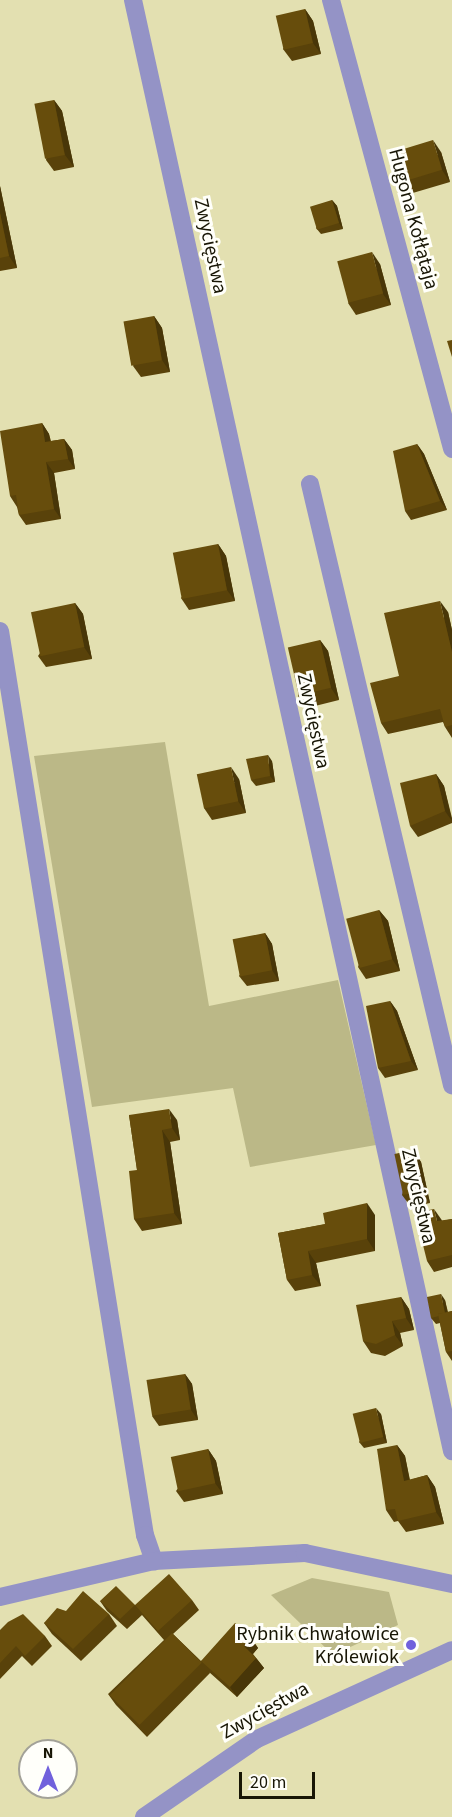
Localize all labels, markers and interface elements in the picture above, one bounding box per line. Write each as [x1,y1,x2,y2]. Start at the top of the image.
street label: Hugona Kołłątaja [383,146,443,292]
street label: Zwycięstwa [188,196,232,296]
street label: Zwycięstwa [291,671,335,771]
street label: Zwycięstwa [395,1146,441,1246]
place label: Rybnik Chwałowice Królewiok [236,1622,399,1669]
marker: Rybnik Chwałowice Królewiok [404,1638,418,1652]
street label: Zwycięstwa [217,1677,313,1745]
north arrow [18,1739,78,1799]
text: N [43,1742,53,1764]
scale bar [242,1760,318,1798]
text: 20 m [250,1770,286,1795]

